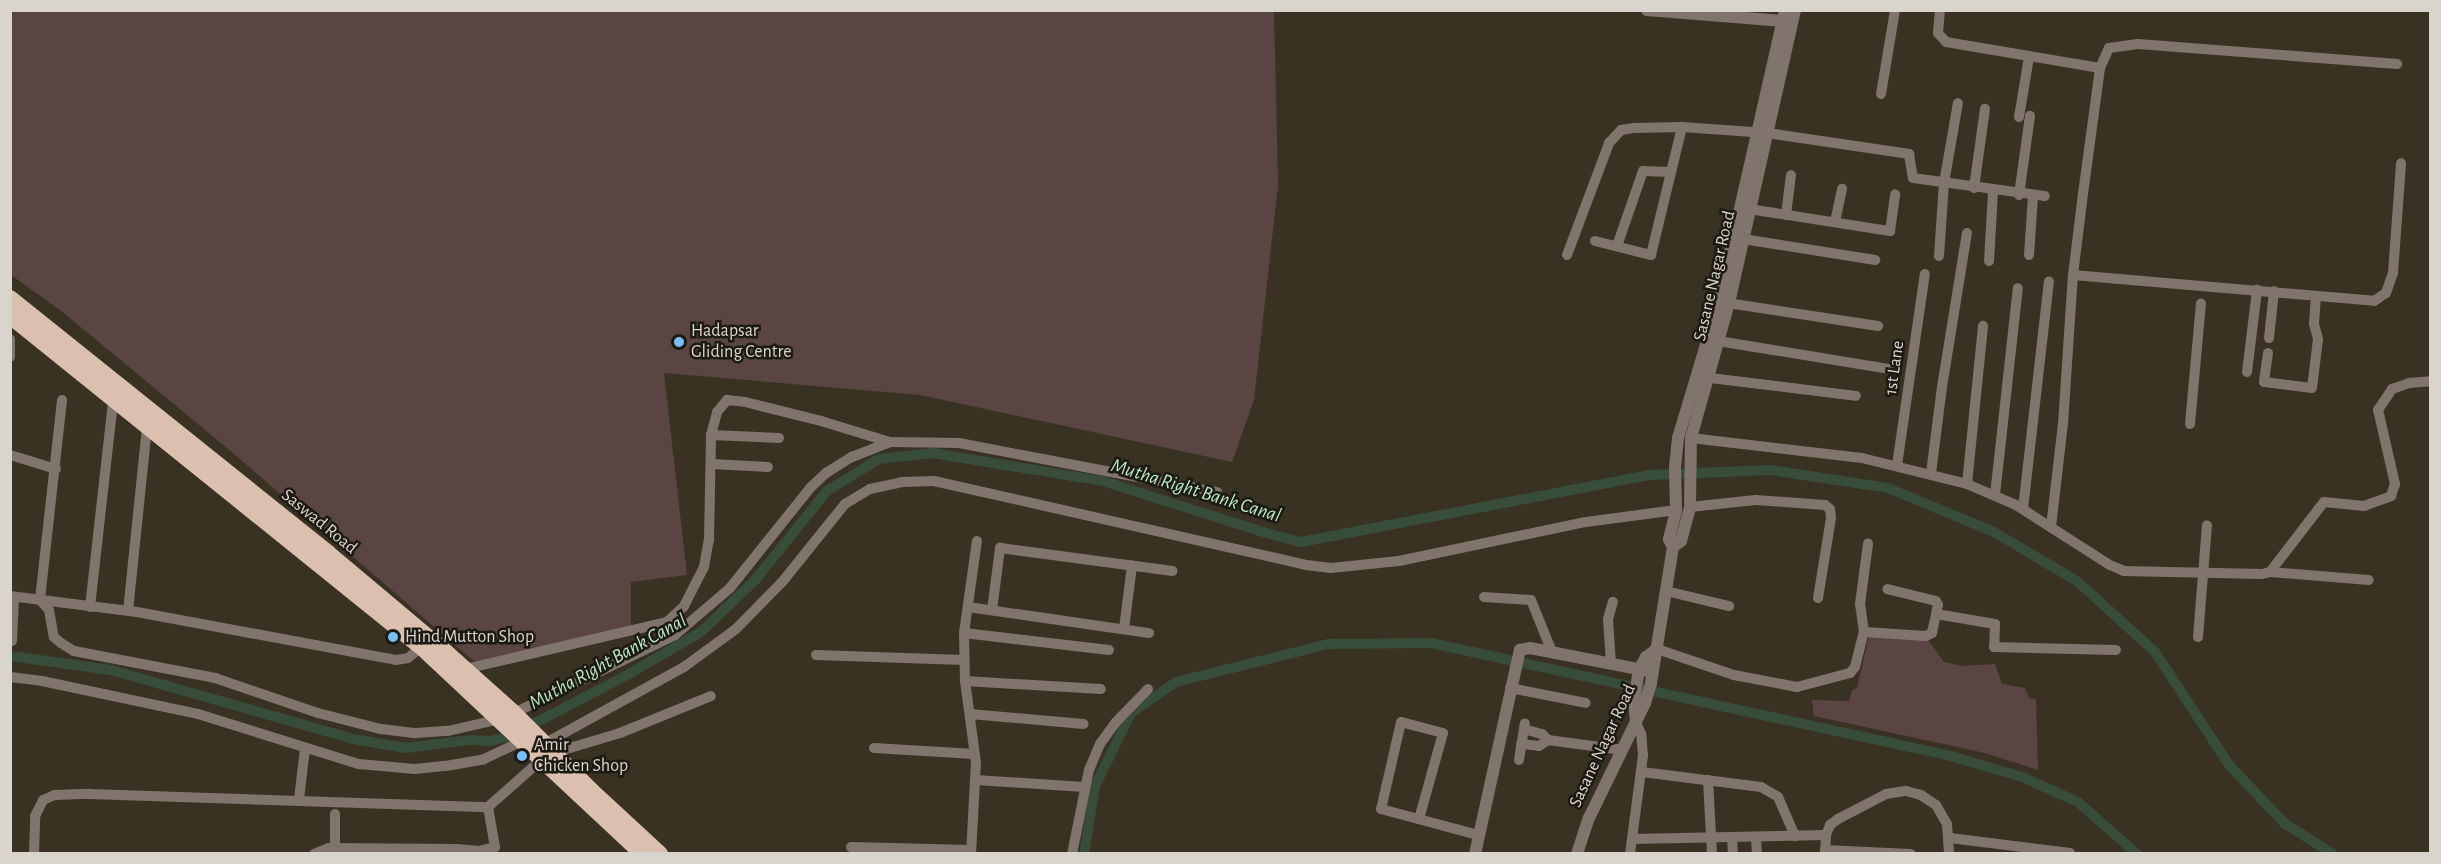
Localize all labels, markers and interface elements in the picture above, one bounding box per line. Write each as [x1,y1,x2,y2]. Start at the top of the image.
street label: Sasane Nagar Road [1689,209,1741,343]
place label: Hadapsar Gliding Centre [691,321,792,364]
marker: Hadapsar Gliding Centre [672,335,686,349]
street label: 1st Lane [1880,339,1910,397]
water label: Mutha Right Bank Canal [1108,454,1284,528]
street label: Saswad Road [277,485,361,559]
water label: Mutha Right Bank Canal [525,609,691,715]
place label: Hind Mutton Shop [405,626,534,648]
marker: Hind Mutton Shop [386,630,400,644]
street label: Sasane Nagar Road [1565,681,1641,811]
place label: Amir Chicken Shop [534,735,628,777]
marker: Amir Chicken Shop [515,749,529,763]

